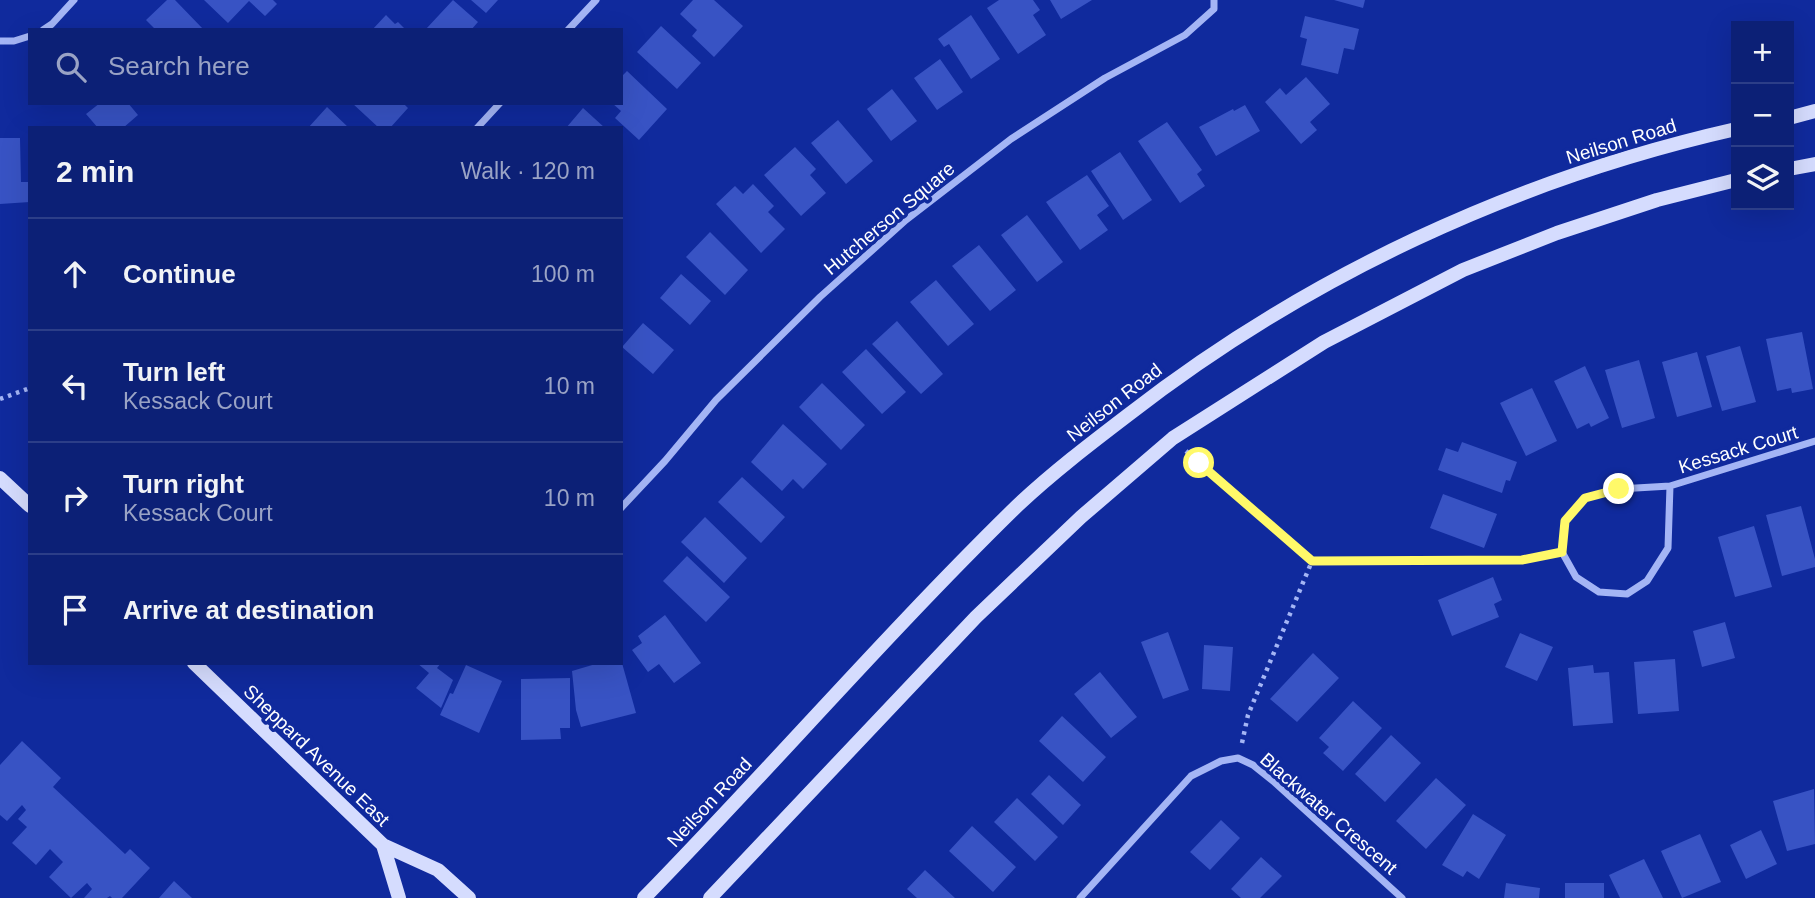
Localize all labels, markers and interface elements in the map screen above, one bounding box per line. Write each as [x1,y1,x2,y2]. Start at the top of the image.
map controls [1731,21,1794,210]
button: + [1731,21,1794,84]
search box [28,28,623,105]
icon: search [52,48,90,86]
text: Search here [108,51,250,81]
button: − [1731,84,1794,147]
street label: Neilson Road [1564,115,1679,168]
button: layers [1731,147,1794,210]
text: 2 min [56,155,134,188]
text: Walk · 120 m [460,158,595,184]
street label: Hutcherson Square [820,158,959,279]
icon: ahead [56,255,94,293]
text: Continue [123,259,236,289]
text: 100 m [531,261,595,287]
text: Turn left [123,357,225,387]
street label: Neilson Road [1063,359,1166,446]
icon: left [56,367,94,405]
text: 10 m [544,373,595,399]
text: Kessack Court [123,388,273,414]
street label: Kessack Court [1676,421,1801,478]
route start [1183,447,1214,478]
text: Turn right [123,469,244,499]
route end [1603,473,1634,504]
icon: right [56,479,94,517]
text: 10 m [544,485,595,511]
text: Kessack Court [123,500,273,526]
icon: arrive [56,591,94,629]
text: Arrive at destination [123,595,374,625]
street label: Sheppard Avenue East [240,680,394,831]
street label: Blackwater Crescent [1256,748,1402,879]
street label: Neilson Road [663,753,756,851]

